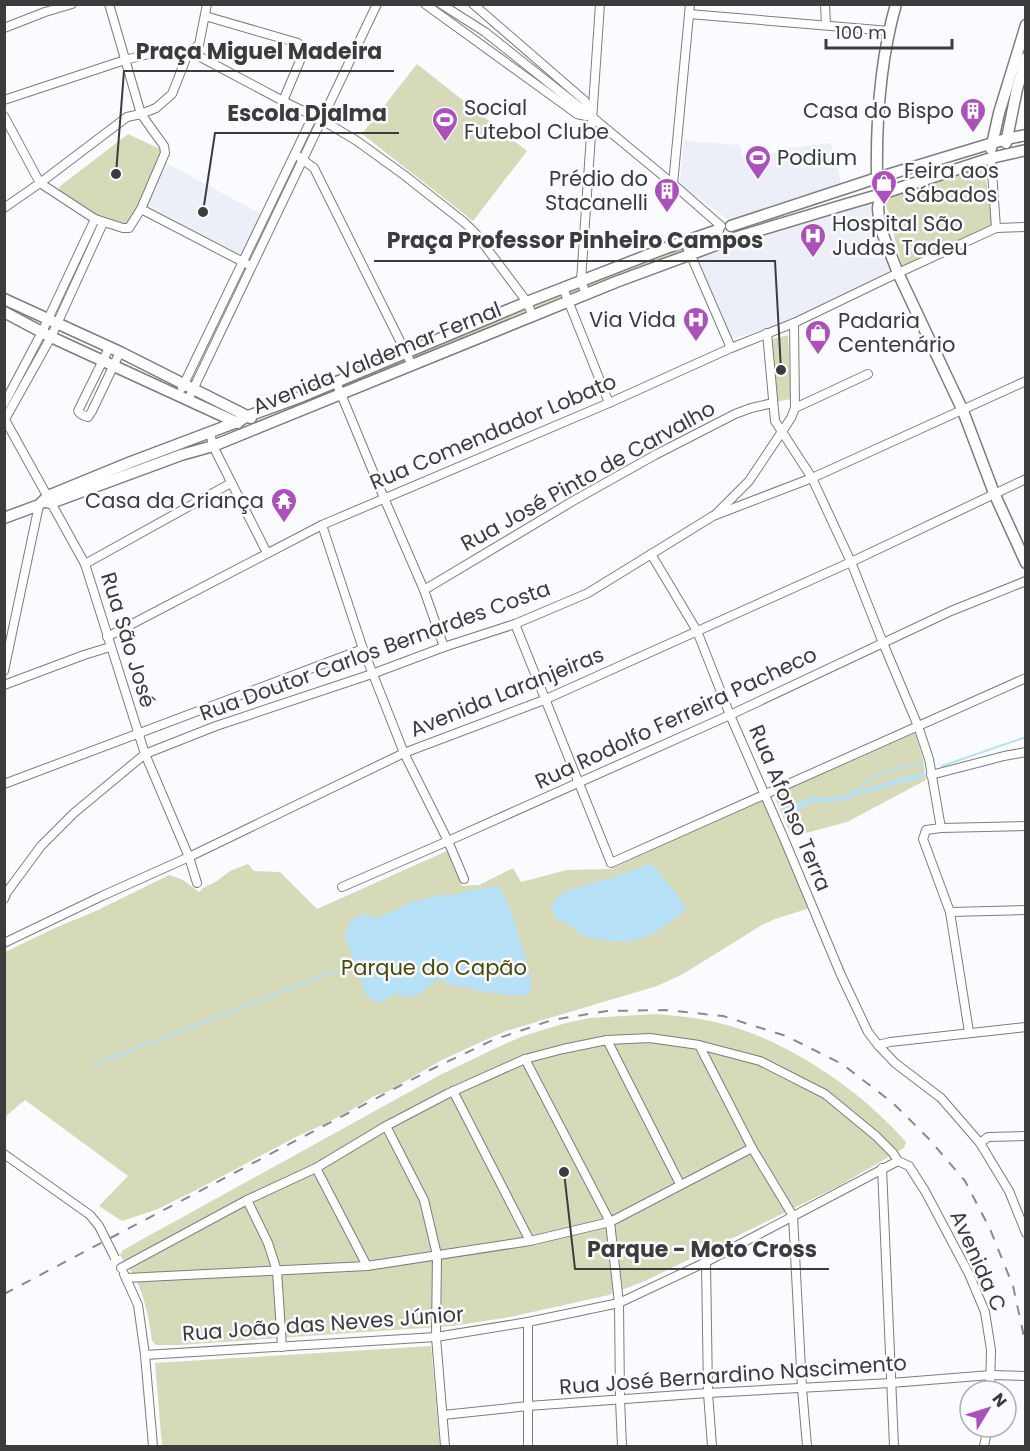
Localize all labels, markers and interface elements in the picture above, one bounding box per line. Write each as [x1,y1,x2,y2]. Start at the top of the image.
scale bar [826,12,952,50]
text: 100 m [835,20,887,45]
callout: Praça Miguel Madeira [124,31,394,71]
text: Praça Miguel Madeira [136,36,382,67]
callout: Escola Djalma [215,93,399,133]
place label: Social Futebol Clube [464,93,609,146]
place label: Casa do Bispo [803,96,954,125]
building icon: Casa do Bispo [958,96,988,134]
text: Escola Djalma [227,98,387,129]
sports icon: Social Futebol Clube [430,105,460,143]
sports icon: Podium [743,143,773,181]
place label: Podium [777,143,857,172]
place label: Feira aos Sábados [904,156,999,209]
place label: Prédio do Stacanelli [545,164,648,217]
shop icon: Feira aos Sábados [869,168,899,206]
building icon: Prédio do Stacanelli [652,176,682,214]
place label: Hospital São Judas Tadeu [832,209,968,262]
callout: Praça Professor Pinheiro Campos [374,221,775,261]
hospital icon: Hospital São Judas Tadeu [798,221,828,259]
text: Praça Professor Pinheiro Campos [387,225,763,256]
street label: Avenida Valdemar Fernal [248,294,505,421]
place label: Via Vida [589,305,676,334]
hospital icon: Via Vida [681,305,711,343]
place label: Padaria Centenário [838,306,955,359]
shop icon: Padaria Centenário [803,318,833,356]
street label: Rua Comendador Lobato [365,366,621,497]
street label: Rua José Pinto de Carvalho [455,393,720,558]
place label: Casa da Criança [85,486,264,515]
temple icon: Casa da Criança [269,486,299,524]
street label: Rua São José [94,569,163,711]
street label: Rua Doutor Carlos Bernardes Costa [195,573,554,728]
street label: Avenida Laranjeiras [406,639,608,744]
street label: Rua Rodolfo Ferreira Pacheco [530,639,821,796]
street label: Rua Afonso Terra [742,720,839,895]
park label: Parque do Capão [341,953,527,982]
street label: Avenida C [943,1206,1014,1316]
callout: Parque - Moto Cross [575,1229,829,1269]
text: Parque - Moto Cross [587,1234,817,1265]
street label: Rua João das Neves Júnior [181,1299,465,1348]
street label: Rua José Bernardino Nascimento [558,1348,908,1401]
north arrow [958,1379,1018,1439]
text: N [987,1388,1012,1412]

